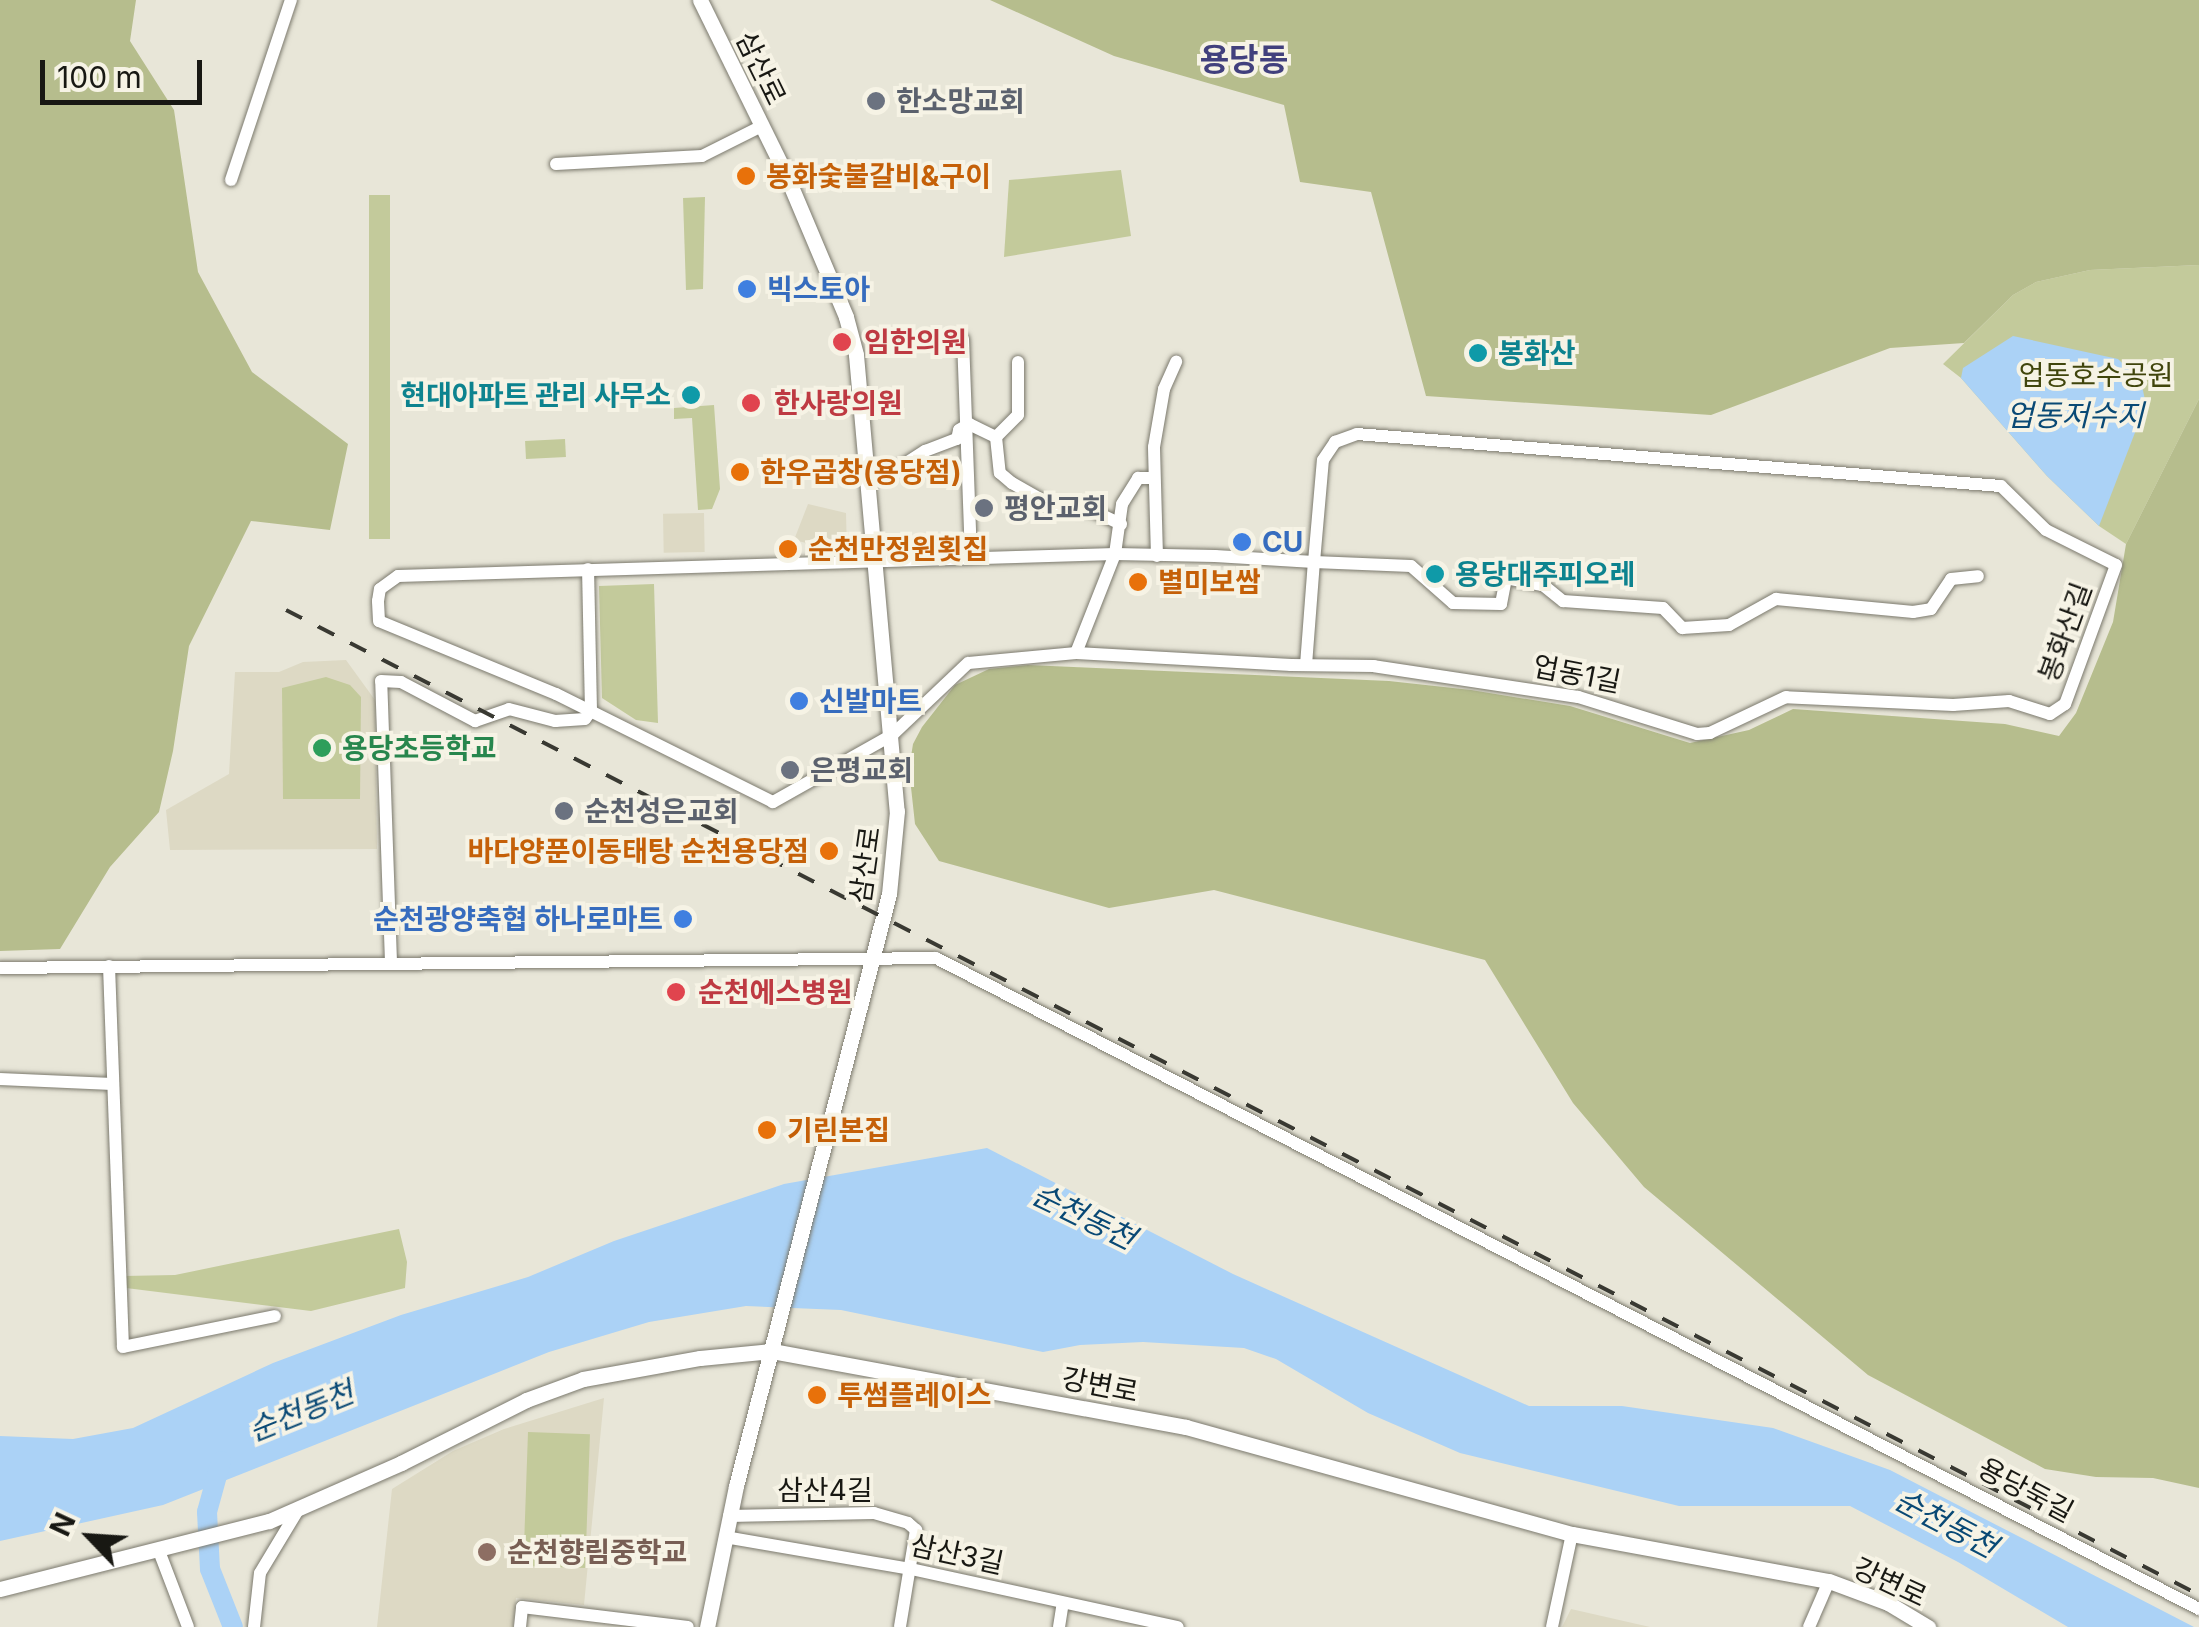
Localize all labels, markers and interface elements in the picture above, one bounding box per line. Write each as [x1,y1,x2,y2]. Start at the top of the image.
street label: 삼산로 [729,26,793,110]
scale bar [45,40,208,102]
district label: 용당동 [1200,41,1288,79]
text: 100 m [57,59,142,95]
place label: 한소망교회 [896,84,1025,118]
marker: 한소망교회 [865,90,887,112]
place label: 봉화숯불갈비&구이 [766,159,991,193]
marker: 봉화숯불갈비&구이 [735,165,757,187]
place label: 빅스토아 [767,272,870,306]
marker: 빅스토아 [736,278,758,300]
place label: 임한의원 [864,325,967,359]
marker: 임한의원 [829,329,855,355]
place label: 봉화산 [1498,336,1575,370]
marker: 봉화산 [1467,342,1489,364]
park label: 업동호수공원 [2019,358,2173,392]
place label: 현대아파트 관리 사무소 [400,378,671,412]
marker: 현대아파트 관리 사무소 [680,384,702,406]
place label: 한사랑의원 [774,386,903,420]
marker: 한사랑의원 [738,390,764,416]
water label: 업동저수지 [2006,397,2144,433]
place label: 한우곱창(용당점) [760,455,961,489]
marker: 한우곱창(용당점) [729,461,751,483]
place label: 평안교회 [1004,491,1107,525]
marker: 평안교회 [973,497,995,519]
place label: CU [1262,525,1303,559]
marker: CU [1231,531,1253,553]
place label: 순천만정원횟집 [808,532,988,566]
marker: 순천만정원횟집 [777,538,799,560]
place label: 용당대주피오레 [1455,557,1635,591]
marker: 용당대주피오레 [1424,563,1446,585]
place label: 별미보쌈 [1158,565,1261,599]
marker: 별미보쌈 [1127,571,1149,593]
street label: 봉화산길 [2032,578,2098,686]
street label: 업동1길 [1530,649,1624,699]
place label: 신발마트 [819,684,922,718]
marker: 신발마트 [788,690,810,712]
place label: 용당초등학교 [342,731,497,765]
marker: 용당초등학교 [311,737,333,759]
place label: 은평교회 [810,753,913,787]
marker: 은평교회 [779,759,801,781]
place label: 순천성은교회 [584,794,739,828]
marker: 순천성은교회 [553,800,575,822]
street label: 삼산로 [843,824,887,906]
place label: 바다양푼이동태탕 순천용당점 [467,834,809,868]
marker: 바다양푼이동태탕 순천용당점 [818,840,840,862]
place label: 순천광양축협 하나로마트 [373,902,663,936]
marker: 순천광양축협 하나로마트 [672,908,694,930]
place label: 순천에스병원 [698,975,853,1009]
marker: 순천에스병원 [663,979,689,1005]
place label: 기린본집 [787,1113,890,1147]
marker: 기린본집 [756,1119,778,1141]
water label: 순천동천 [1026,1176,1142,1256]
street label: 강변로 [1059,1361,1141,1409]
water label: 순천동천 [243,1374,359,1448]
place label: 투썸플레이스 [837,1378,992,1412]
marker: 투썸플레이스 [806,1384,828,1406]
street label: 용당둑길 [1973,1451,2079,1529]
street label: 삼산4길 [777,1473,873,1507]
water label: 순천동천 [1889,1481,2003,1565]
north arrow [40,1487,140,1587]
text: N [43,1507,83,1541]
street label: 삼산3길 [907,1528,1007,1580]
place label: 순천향림중학교 [507,1535,687,1569]
marker: 순천향림중학교 [476,1541,498,1563]
street label: 강변로 [1848,1550,1932,1614]

